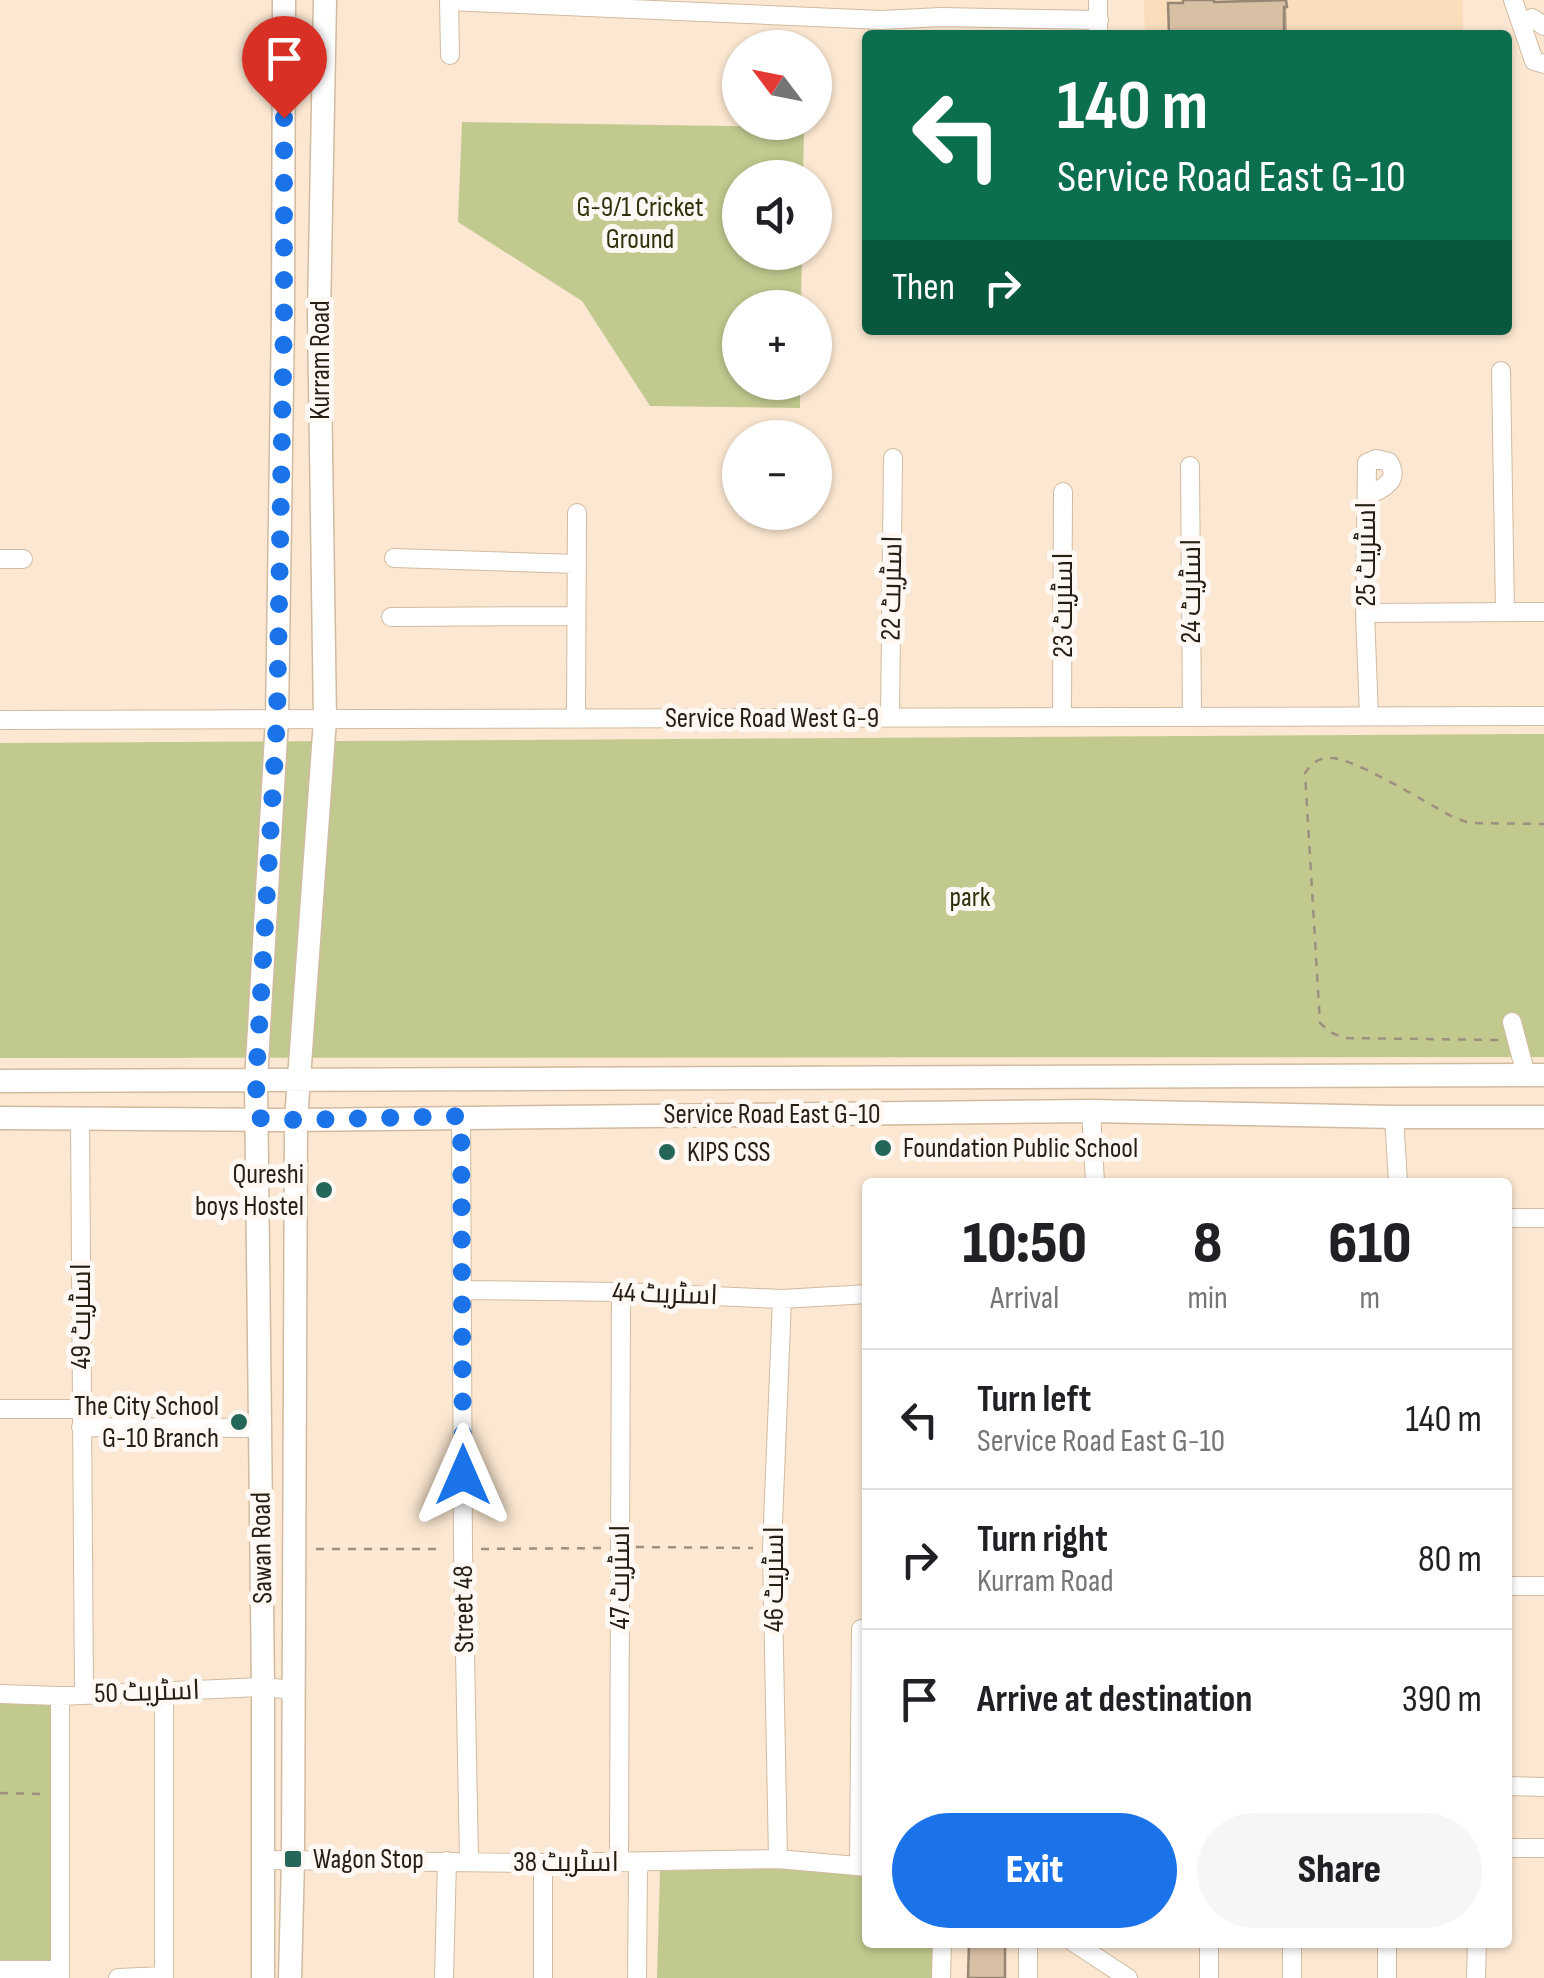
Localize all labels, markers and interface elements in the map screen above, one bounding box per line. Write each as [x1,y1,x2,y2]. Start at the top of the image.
pin [242,16,327,119]
north arrow [722,30,832,140]
map controls [722,30,832,530]
icon: arrive [257,31,312,86]
text: 140 m [1057,65,1208,149]
icon: left [892,70,1022,200]
text: Service Road East G-10 [1057,150,1406,205]
button: sound [722,160,832,270]
park label: G-9/1 Cricket Ground [576,191,704,256]
icon: right [975,260,1030,315]
text: Then [892,265,955,310]
button: + [722,290,832,400]
street label: Kurram Road [304,300,337,420]
button: − [722,420,832,530]
street label: اسٹریٹ 25 [1350,502,1383,606]
street label: اسٹریٹ 22 [875,535,909,641]
street label: اسٹریٹ 24 [1175,538,1208,644]
street label: اسٹریٹ 23 [1047,552,1080,658]
street label: Service Road West G-9 [665,702,879,735]
park label: park [949,881,991,914]
street label: Service Road East G-10 [663,1098,881,1131]
place label: Foundation Public School [903,1132,1138,1165]
place label: KIPS CSS [687,1136,771,1169]
marker: Foundation Public School [872,1137,894,1159]
marker: KIPS CSS [656,1141,678,1163]
place label: Qureshi boys Hostel [195,1158,304,1223]
marker: Qureshi boys Hostel [313,1179,335,1201]
text: 10:50 [963,1208,1087,1280]
text: 8 [1193,1208,1222,1280]
text: 610 [1328,1208,1411,1280]
street label: اسٹریٹ 49 [65,1263,98,1369]
street label: اسٹریٹ 44 [612,1276,718,1312]
text: Arrival [990,1279,1059,1318]
text: min [1187,1279,1228,1318]
text: m [1360,1279,1380,1318]
text: Turn left [977,1377,1091,1422]
place label: The City School G-10 Branch [74,1390,219,1455]
icon: left [892,1392,947,1447]
text: 140 m [1405,1397,1482,1442]
marker: The City School G-10 Branch [228,1411,250,1433]
text: Service Road East G-10 [977,1422,1225,1461]
position arrow [411,1423,515,1527]
street label: Sawan Road [245,1492,279,1604]
text: Turn right [977,1517,1108,1562]
street label: اسٹریٹ 47 [604,1525,637,1629]
street label: اسٹریٹ 46 [758,1526,791,1632]
icon: right [892,1532,947,1587]
text: 80 m [1418,1537,1482,1582]
text: Kurram Road [977,1562,1114,1601]
street label: Street 48 [447,1565,481,1653]
icon: arrive [892,1672,947,1727]
street label: اسٹریٹ 50 [94,1674,200,1710]
text: Arrive at destination [977,1677,1252,1722]
text: 390 m [1402,1677,1482,1722]
button: Exit [892,1813,1177,1928]
button: Share [1197,1813,1482,1928]
place label: Wagon Stop [313,1843,424,1876]
street label: اسٹریٹ 38 [513,1846,619,1879]
marker: Wagon Stop [282,1848,304,1870]

